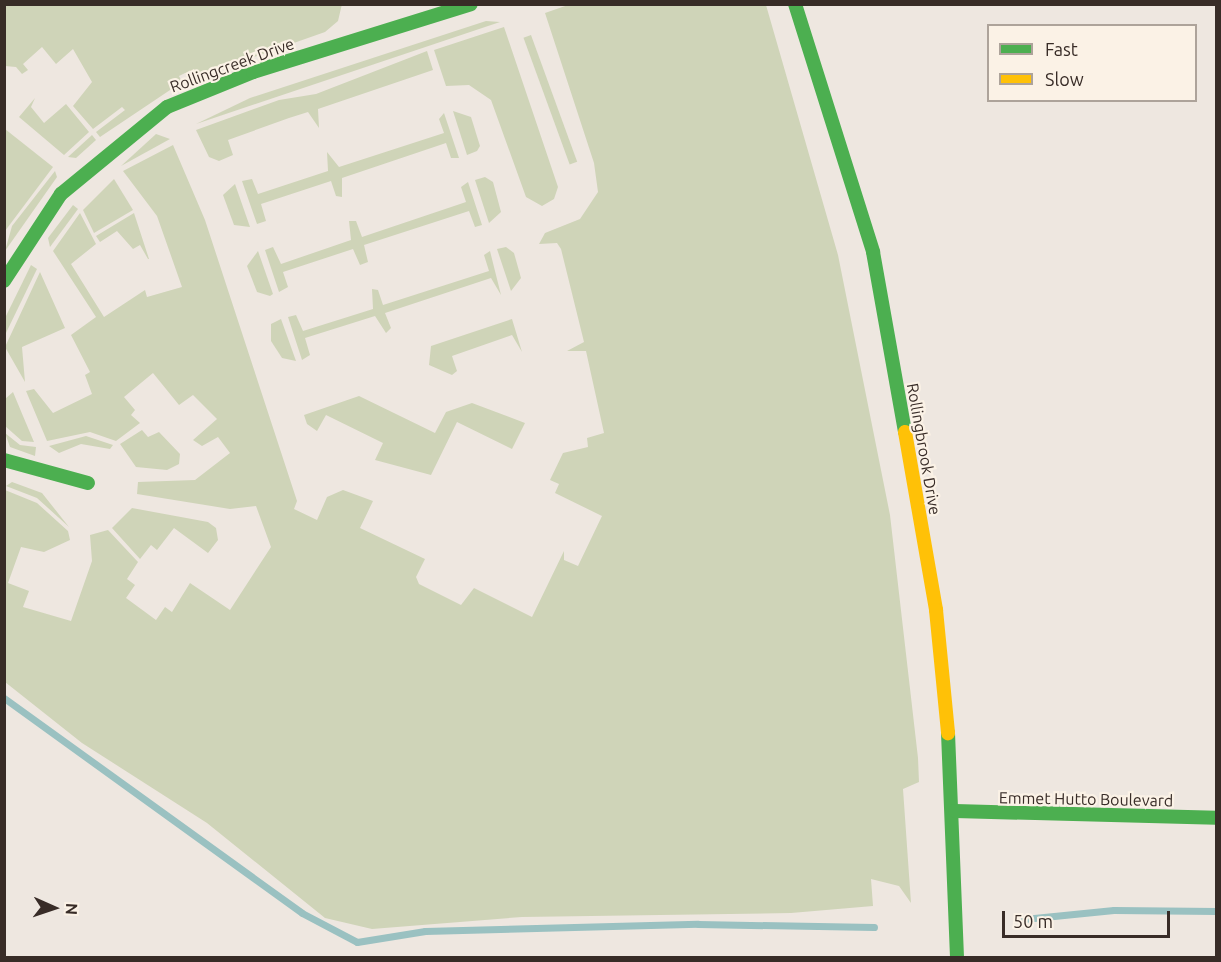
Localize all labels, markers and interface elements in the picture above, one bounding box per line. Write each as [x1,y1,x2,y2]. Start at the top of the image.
legend [987,24,1197,102]
street label: Rollingcreek Drive [167,34,297,96]
text: Fast [1045,39,1078,59]
text: Slow [1045,69,1084,89]
street label: Rollingbrook Drive [903,382,945,516]
street label: Emmet Hutto Boulevard [999,788,1173,810]
north arrow [24,878,84,938]
scale bar [1005,899,1173,937]
text: N [63,903,81,915]
text: 50 m [1013,911,1053,931]

